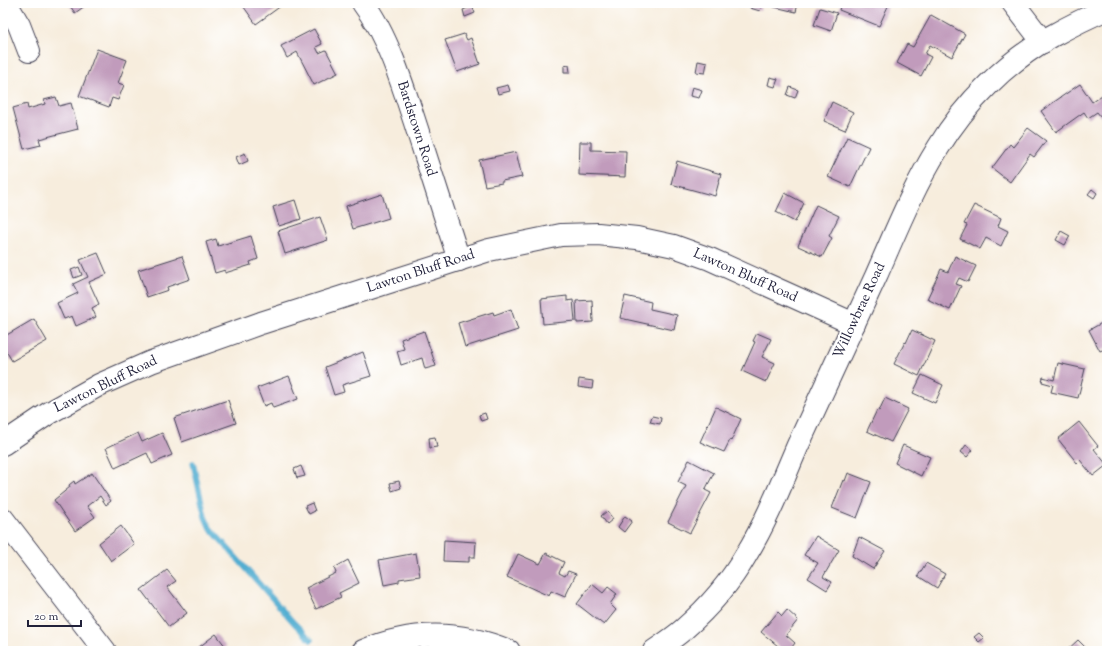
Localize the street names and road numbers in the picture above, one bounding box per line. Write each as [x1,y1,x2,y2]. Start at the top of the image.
street label: Bardstown Road [391,79,441,179]
street label: Lawton Bluff Road [690,244,800,308]
street label: Lawton Bluff Road [364,245,478,299]
street label: Willowbrae Road [829,260,891,362]
street label: Lawton Bluff Road [51,351,161,419]

